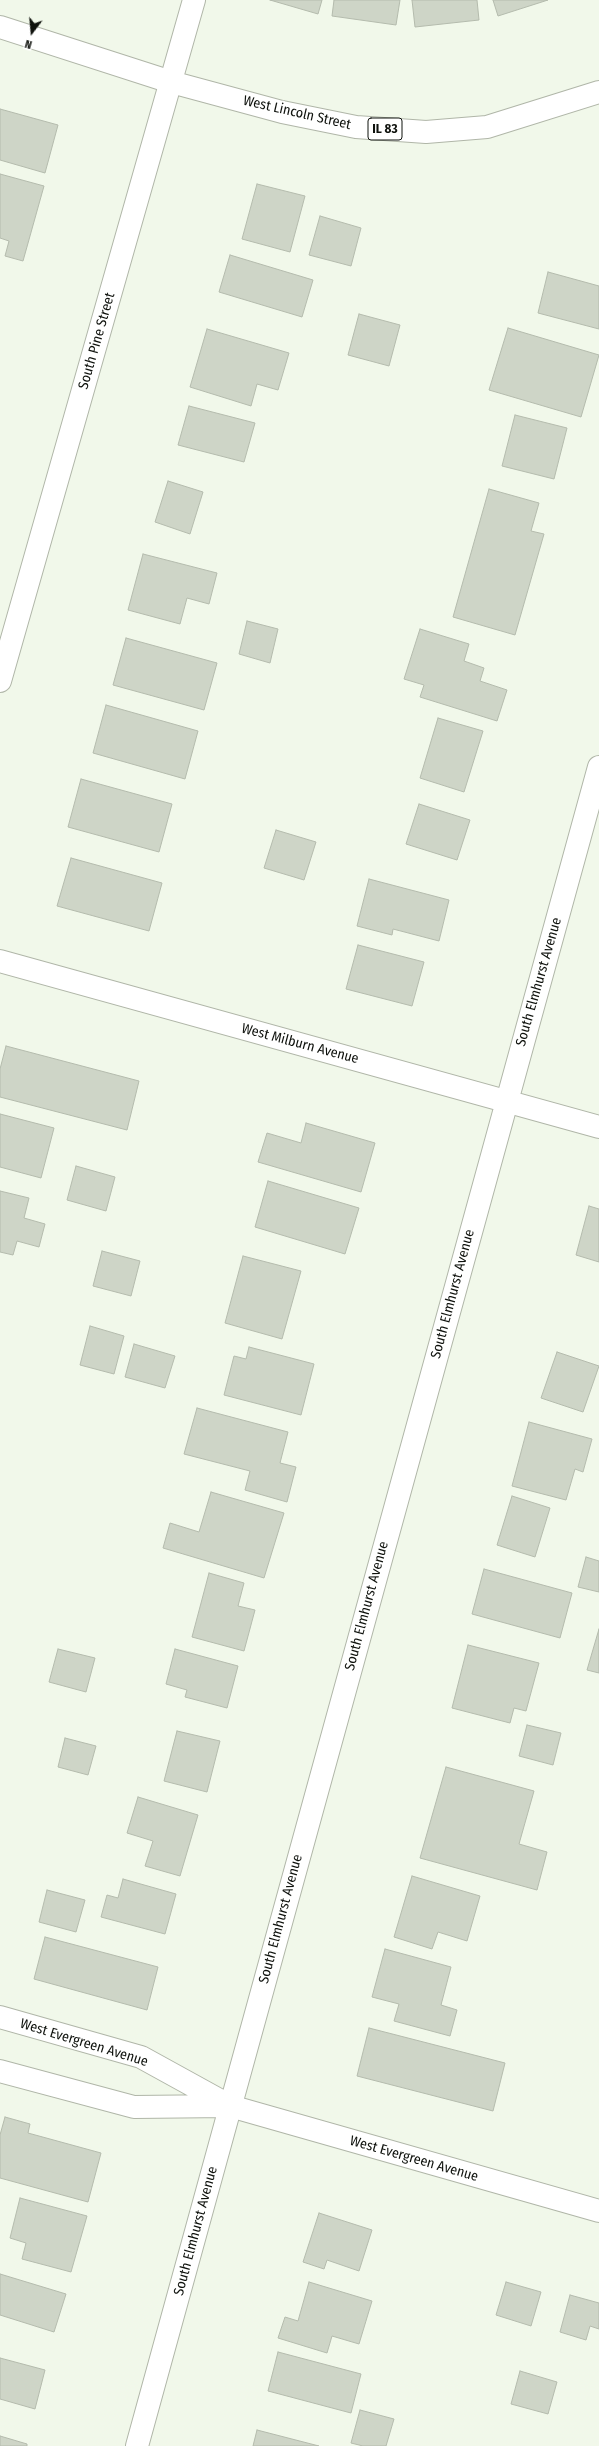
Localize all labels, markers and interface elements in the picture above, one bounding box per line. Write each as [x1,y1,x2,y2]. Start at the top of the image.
north arrow [12,12,52,52]
text: N [24,37,34,51]
street label: West Lincoln Street [241,92,353,134]
road number: IL 83 [368,118,402,140]
street label: South Pine Street [75,291,119,391]
street label: South Elmhurst Avenue [513,916,565,1048]
street label: West Milburn Avenue [240,1020,360,1068]
street label: South Elmhurst Avenue [428,1228,478,1360]
street label: South Elmhurst Avenue [342,1540,392,1672]
street label: South Elmhurst Avenue [256,1853,306,1985]
street label: West Evergreen Avenue [18,2016,150,2070]
street label: West Evergreen Avenue [348,2133,480,2185]
street label: South Elmhurst Avenue [171,2165,221,2297]

